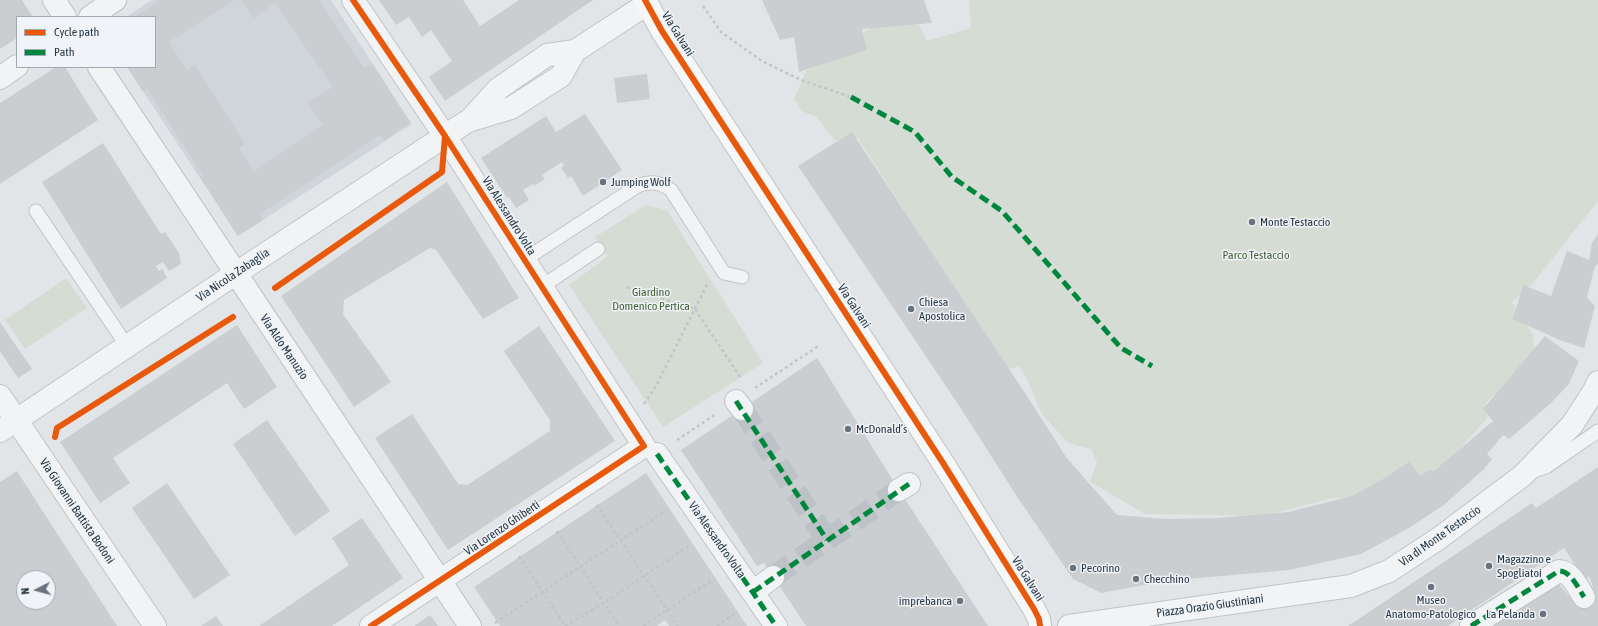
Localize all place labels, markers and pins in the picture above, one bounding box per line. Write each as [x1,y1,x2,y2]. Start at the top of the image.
place label: Jumping Wolf [611,175,671,189]
marker: Jumping Wolf [598,177,608,187]
place label: Monte Testaccio [1260,215,1330,229]
marker: Monte Testaccio [1247,217,1257,227]
place label: Chiesa Apostolica [919,295,965,323]
marker: Chiesa Apostolica [906,304,916,314]
place label: McDonald’s [856,422,907,436]
marker: McDonald’s [843,424,853,434]
place label: Magazzino e Spogliatoi [1497,552,1551,580]
place label: Pecorino [1081,561,1120,575]
marker: Magazzino e Spogliatoi [1484,561,1494,571]
marker: Pecorino [1068,563,1078,573]
place label: Checchino [1144,572,1190,586]
marker: Checchino [1131,574,1141,584]
marker: Museo Anatomo-Patologico [1426,582,1436,592]
place label: Museo Anatomo-Patologico [1386,593,1476,621]
place label: imprebanca [899,594,952,608]
marker: imprebanca [955,596,965,606]
place label: La Pelanda [1486,607,1535,621]
marker: La Pelanda [1538,609,1548,619]

